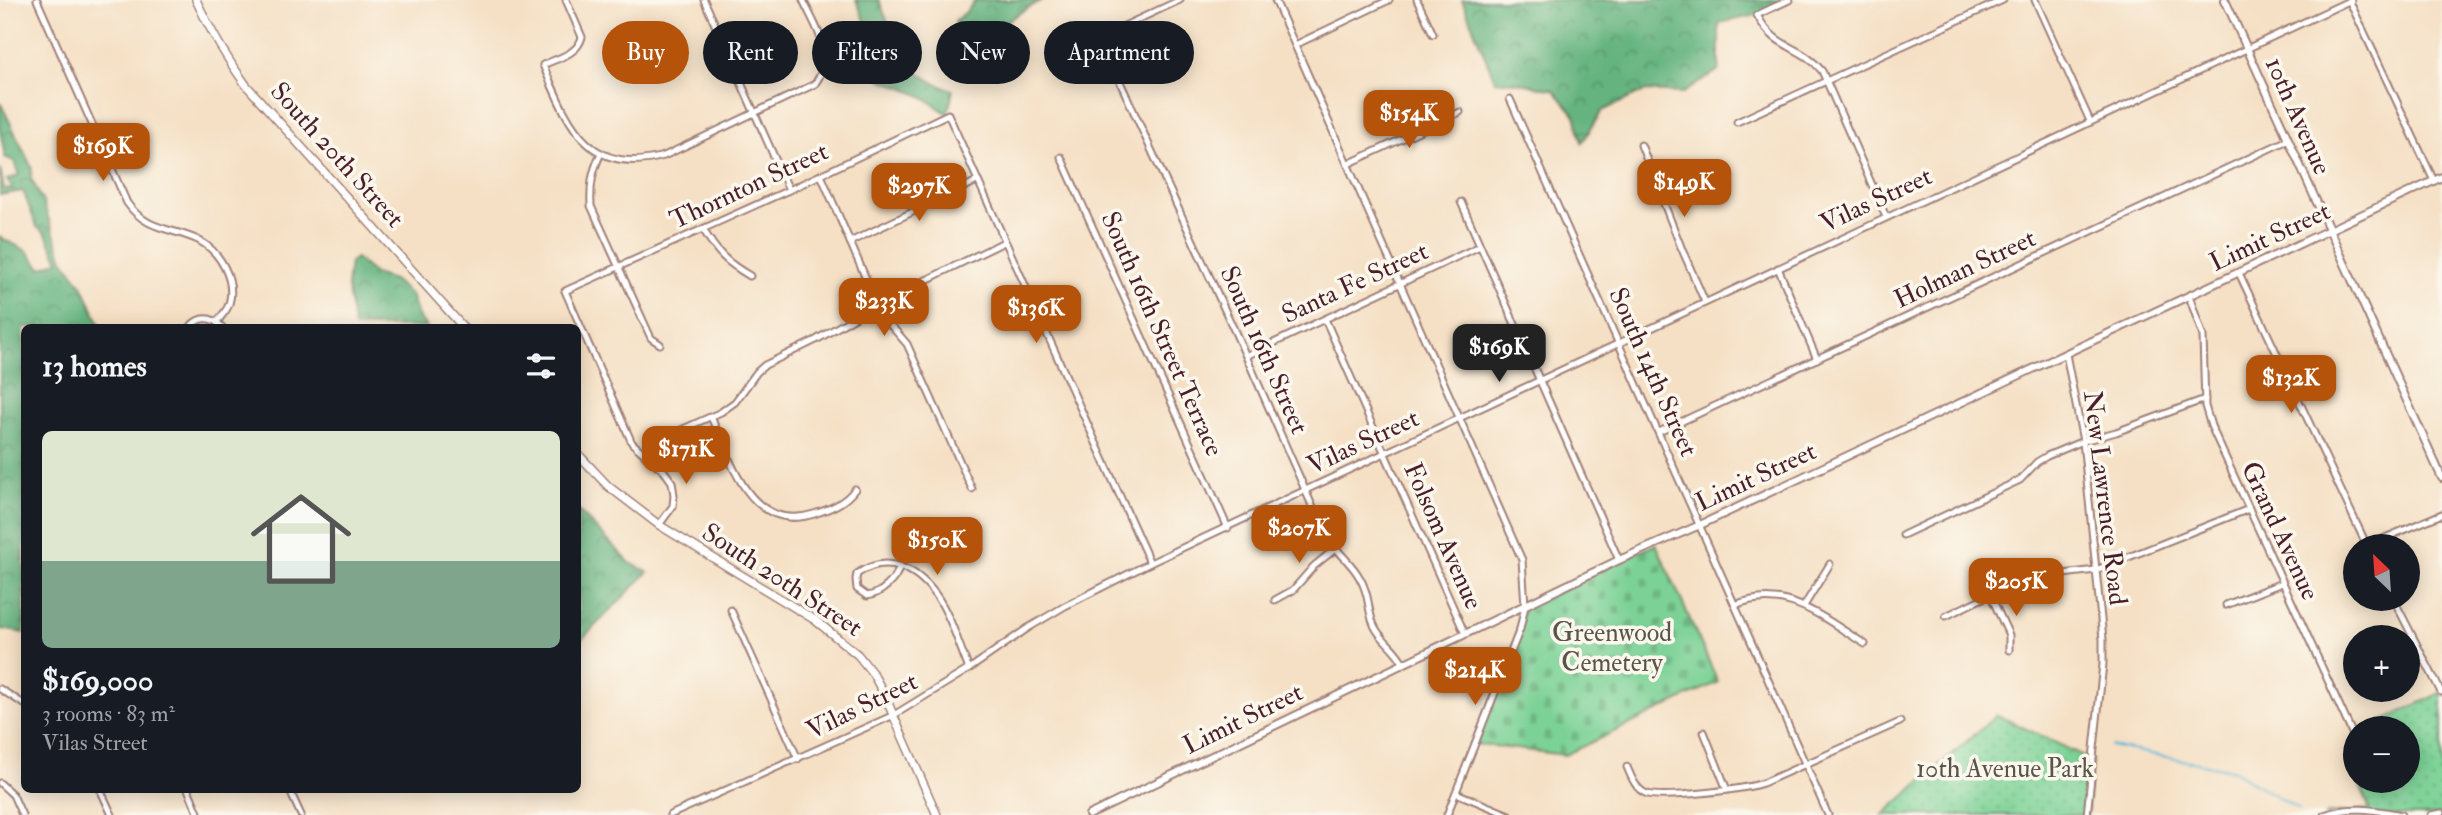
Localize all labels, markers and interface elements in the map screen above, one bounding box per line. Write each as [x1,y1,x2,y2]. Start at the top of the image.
chip: Buy [602,21,689,84]
chip: Rent [703,21,798,84]
chip: Filters [812,21,922,84]
chip: New [936,21,1030,84]
chip: Apartment [1044,21,1194,84]
street label: 10th Avenue [2258,52,2338,180]
street label: South 20th Street [263,76,411,234]
pin: $154K [1360,90,1458,150]
text: $154K [1379,98,1439,127]
pin: $169K [54,124,152,183]
text: $169K [73,131,133,160]
street label: Thornton Street [665,135,833,237]
pin: $149K [1635,160,1733,219]
street label: Vilas Street [1815,160,1937,240]
pin: $297K [870,164,968,223]
text: $149K [1653,167,1715,196]
text: $297K [887,171,951,200]
street label: Limit Street [2205,195,2335,279]
street label: South 16th Street Terrace [1094,207,1230,461]
street label: Holman Street [1889,222,2041,316]
street label: Santa Fe Street [1277,235,1433,331]
street label: South 16th Street [1213,261,1315,439]
pin: $233K [835,278,933,338]
street label: South 14th Street [1601,283,1705,461]
text: $233K [855,286,913,315]
pin: $136K [987,286,1085,345]
text: $136K [1007,293,1065,322]
pin: $169K [1450,324,1548,384]
text: $169K [1469,332,1529,361]
icon: filters [522,347,560,385]
text: 13 homes [42,348,147,385]
pin: $132K [2242,356,2340,415]
text: $132K [2262,363,2320,392]
street label: New Lawrence Road [2076,389,2134,607]
street label: Vilas Street [1302,402,1424,482]
pin: $171K [637,426,735,486]
text: $171K [658,434,714,463]
street label: Limit Street [1691,435,1821,519]
street label: Grand Avenue [2234,457,2326,605]
street label: Folsom Avenue [1396,458,1490,614]
icon: home [238,476,364,602]
pin: $207K [1250,505,1348,565]
text: $207K [1267,513,1331,542]
street label: South 20th Street [696,516,868,644]
pin: $150K [888,518,986,577]
text: $150K [908,525,966,554]
north arrow [2343,534,2420,611]
map controls [2343,534,2420,793]
pin: $205K [1967,558,2065,618]
text: $205K [1985,566,2047,595]
park label: Greenwood Cemetery [1552,617,1672,679]
button: + [2343,625,2420,702]
pin: $214K [1426,648,1524,707]
text: $214K [1444,655,1506,684]
text: $169,000 [42,662,153,699]
street label: Vilas Street [801,665,923,747]
street label: Limit Street [1178,676,1308,762]
text: 3 rooms · 83 m² [42,699,175,728]
button: − [2343,716,2420,793]
text: Vilas Street [42,728,148,757]
park label: 10th Avenue Park [1916,753,2095,785]

